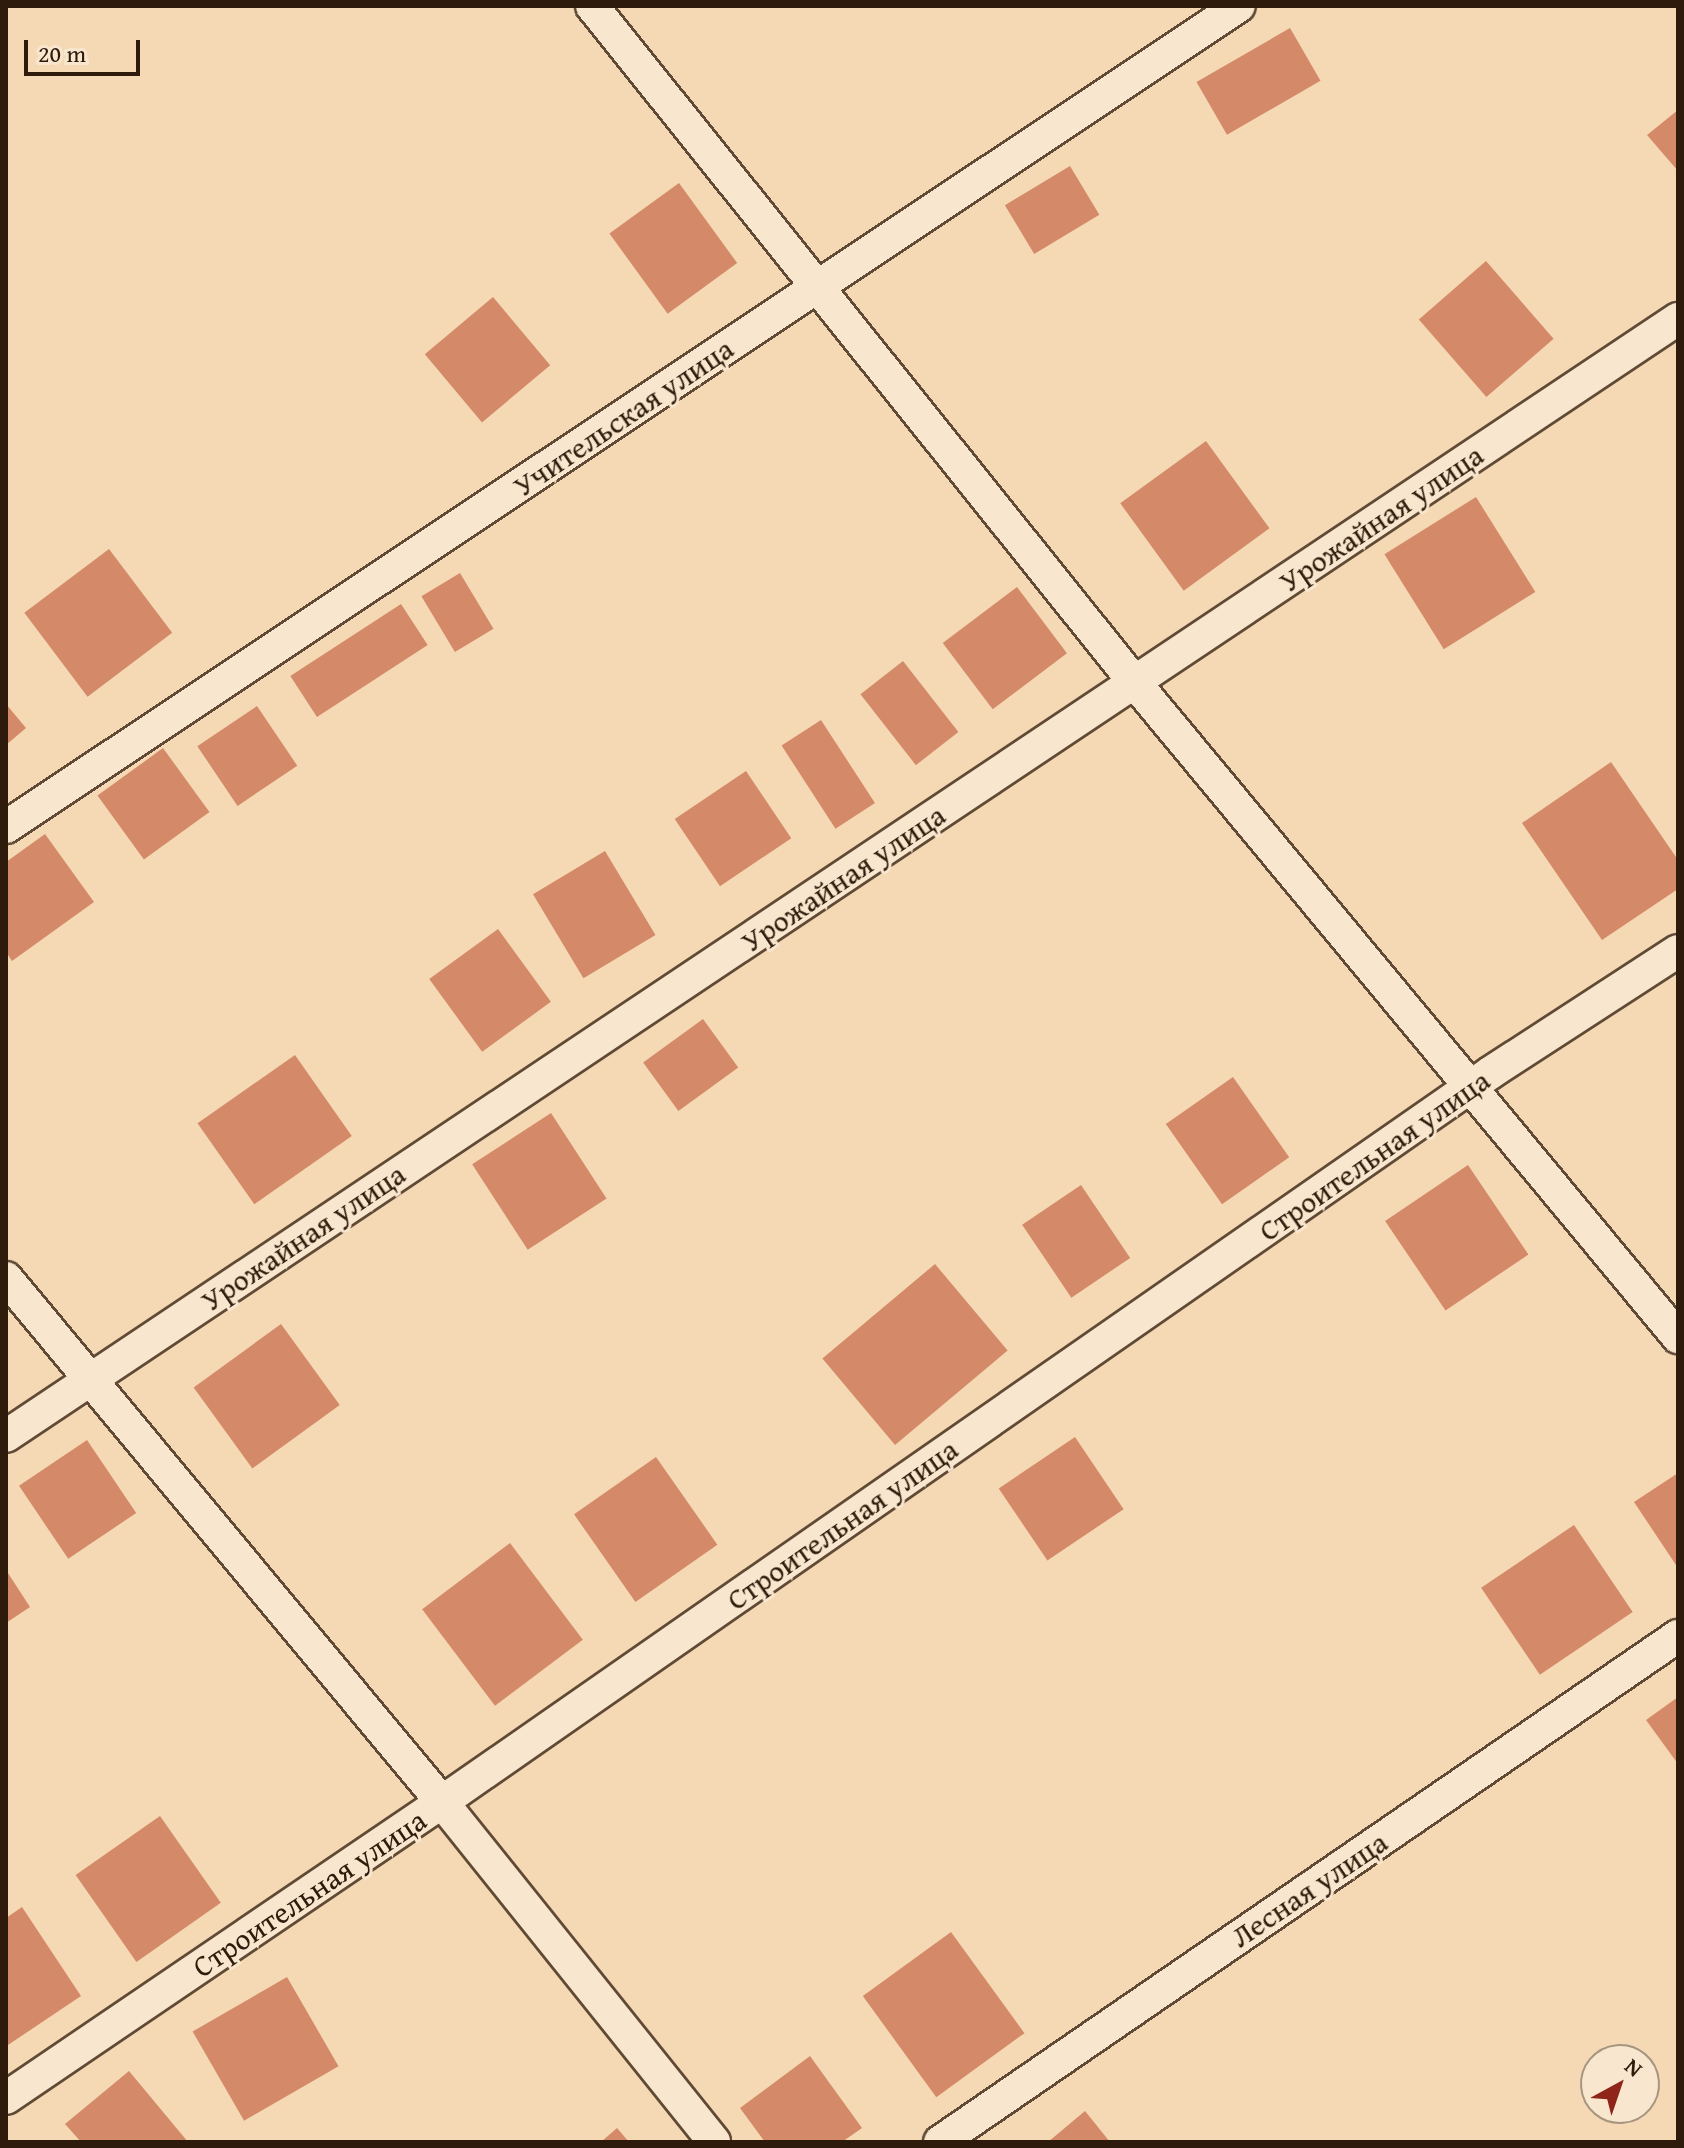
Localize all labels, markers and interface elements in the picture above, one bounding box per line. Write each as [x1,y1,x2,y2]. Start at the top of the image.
scale bar [28,24,144,74]
text: 20 m [38,36,86,71]
street label: Учительская улица [506,330,740,504]
street label: Урожайная улица [1272,436,1490,600]
street label: Урожайная улица [734,796,952,960]
street label: Строительная улица [1252,1062,1496,1248]
street label: Урожайная улица [194,1155,412,1319]
street label: Строительная улица [720,1431,964,1617]
street label: Строительная улица [185,1802,433,1984]
street label: Лесная улица [1224,1824,1394,1954]
north arrow [1580,2044,1660,2124]
text: N [1618,2050,1650,2084]

